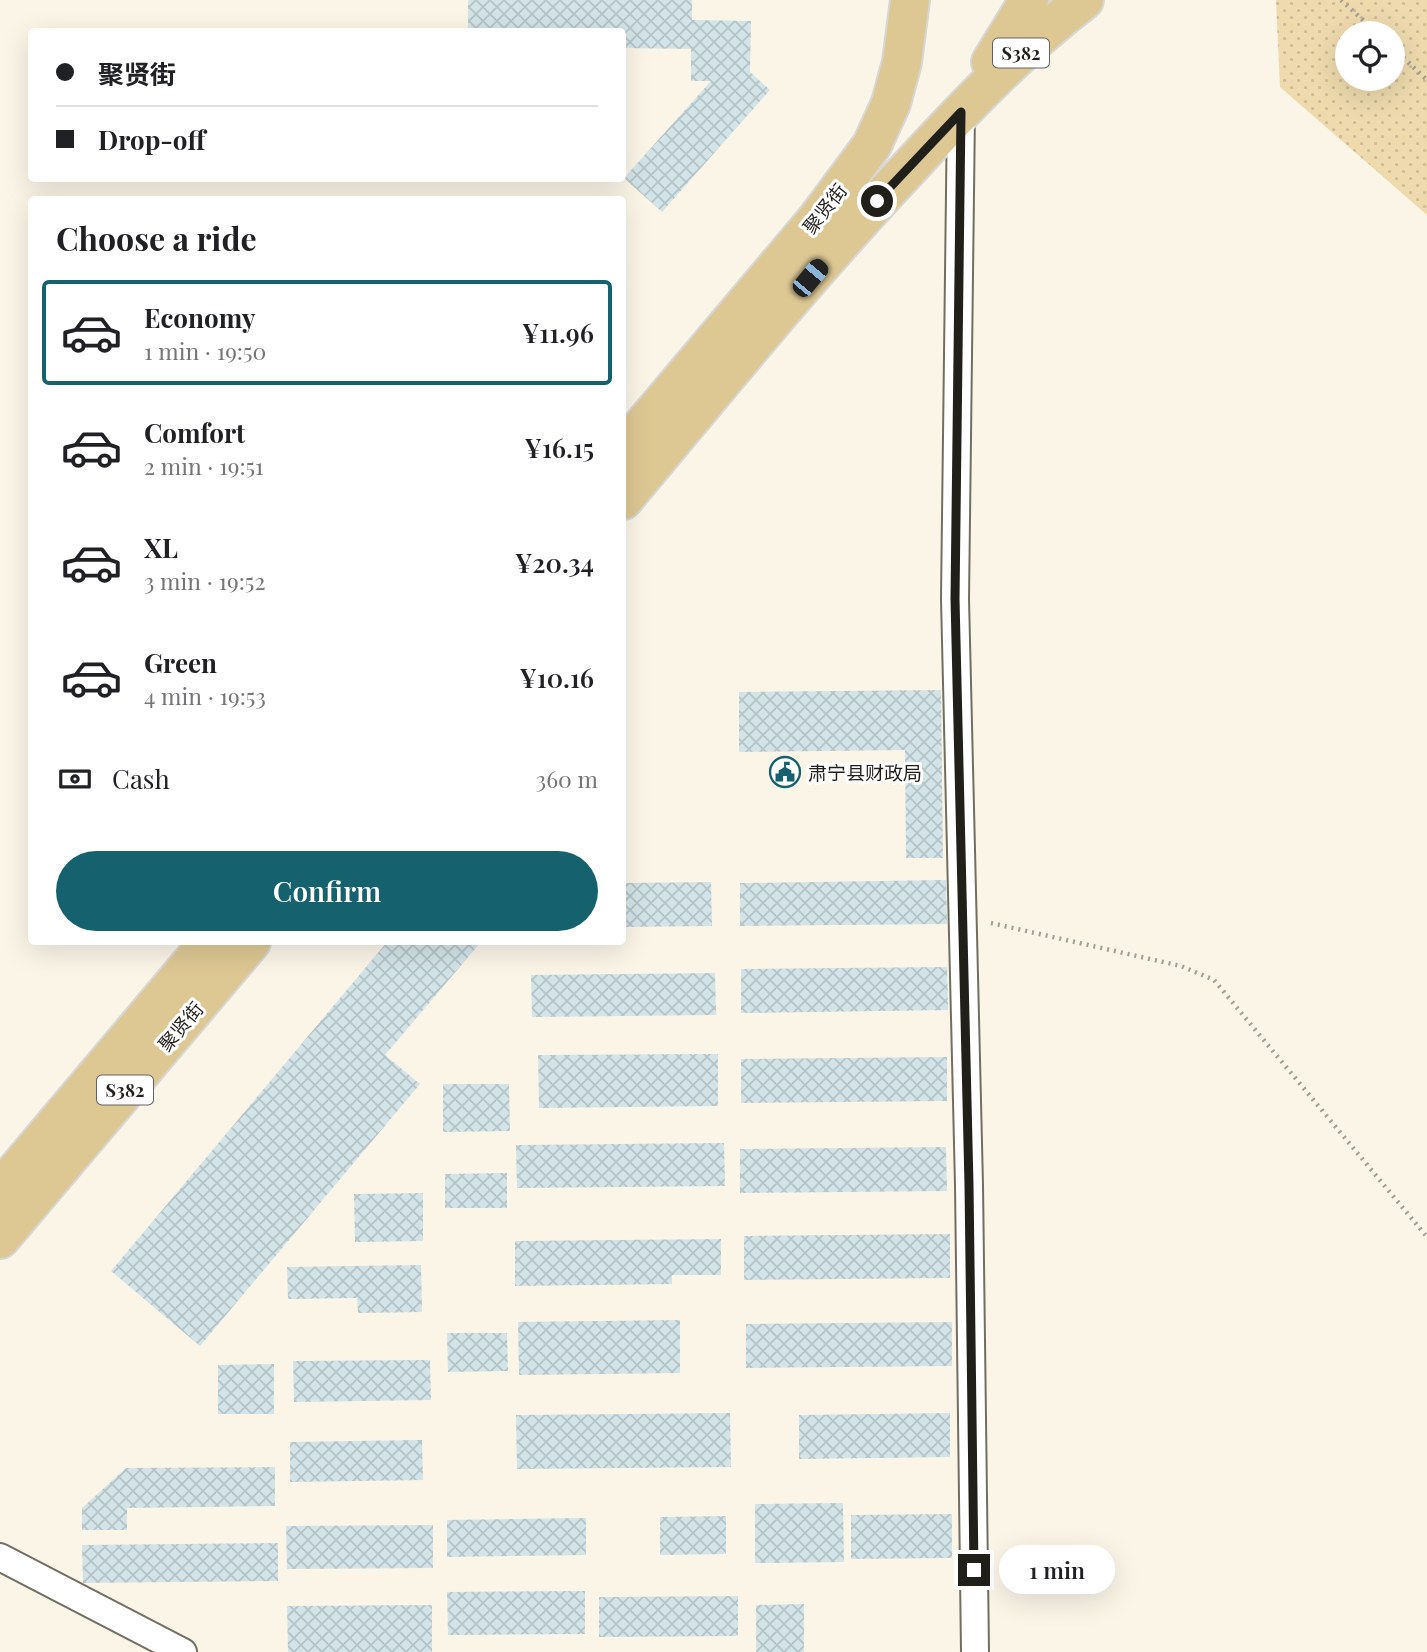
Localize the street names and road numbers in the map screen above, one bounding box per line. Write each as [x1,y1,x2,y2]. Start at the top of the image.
road number: S382 [993,38,1049,68]
street label: 聚贤街 [796,178,852,238]
street label: 聚贤街 [152,996,208,1056]
road number: S382 [97,1076,153,1105]

